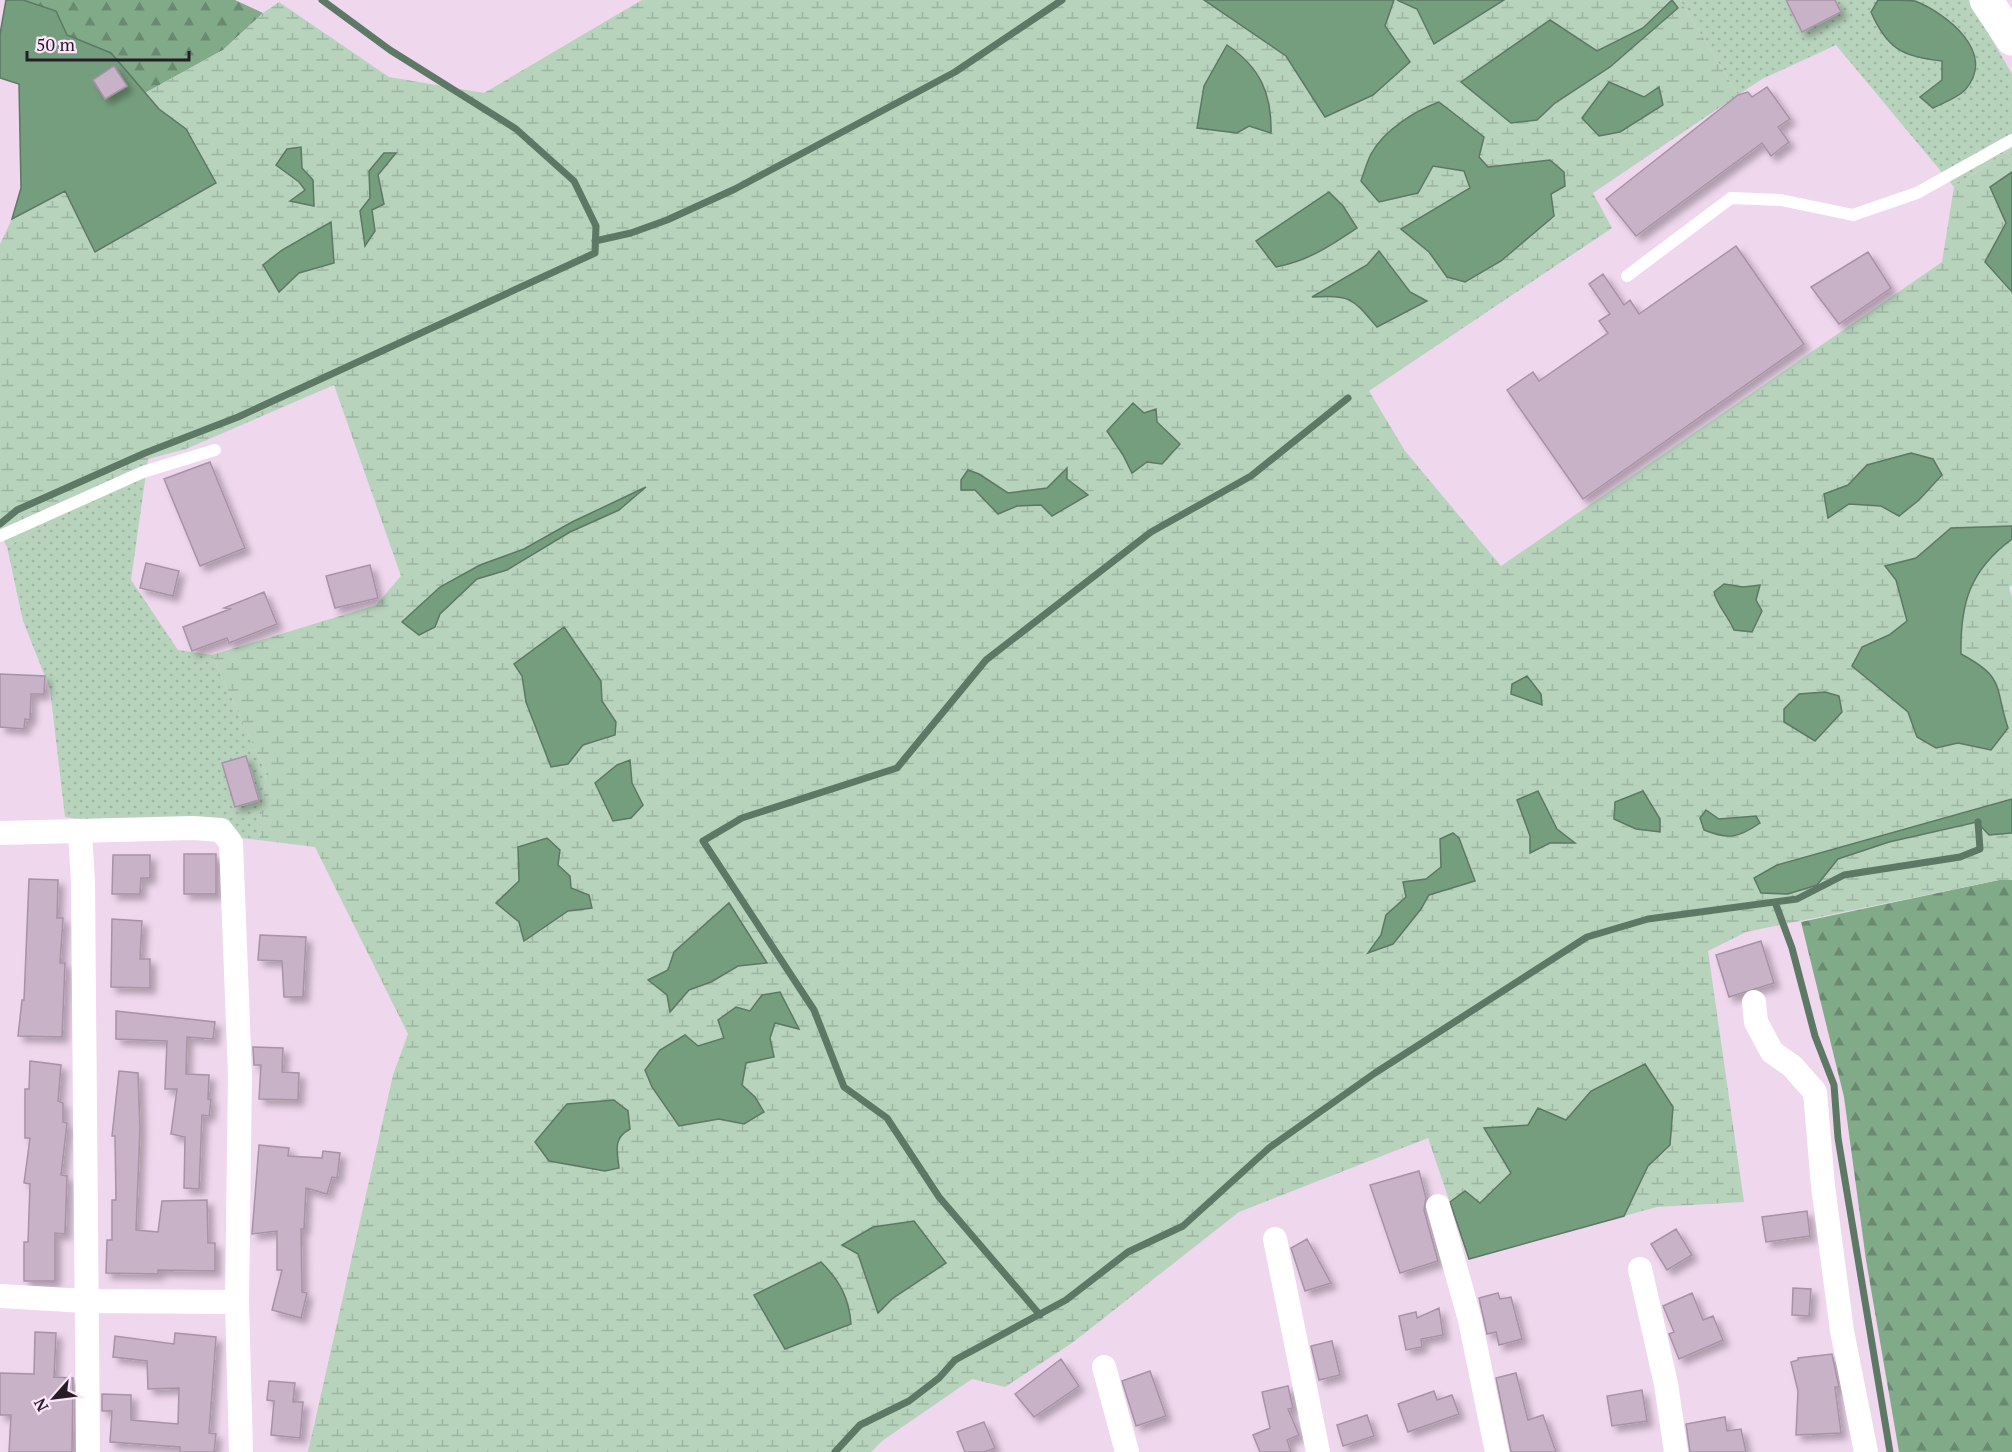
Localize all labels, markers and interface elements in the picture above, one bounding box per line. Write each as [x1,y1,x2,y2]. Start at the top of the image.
scale bar [27,24,189,62]
text: 50 m [36,32,76,56]
north arrow [24,1368,84,1428]
text: N [28,1395,53,1416]

